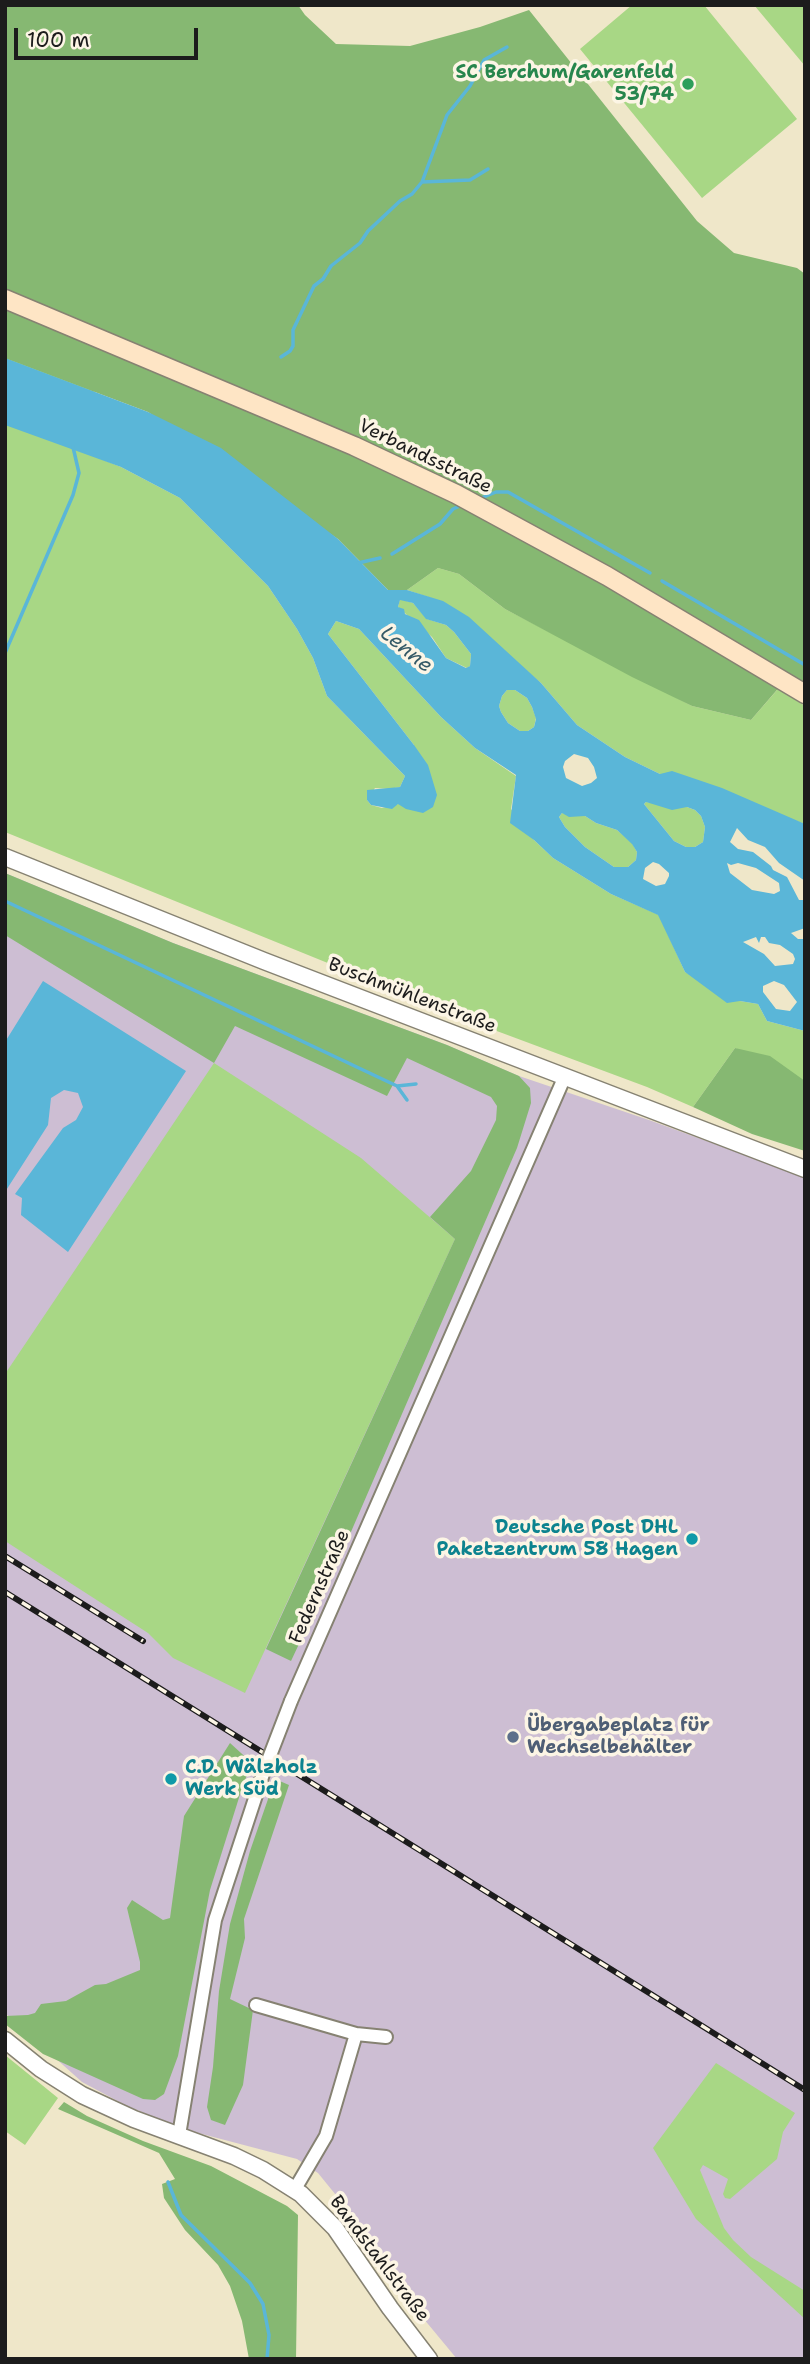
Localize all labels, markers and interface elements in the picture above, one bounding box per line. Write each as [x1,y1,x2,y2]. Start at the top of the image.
scale bar [18,14,201,58]
text: 100 m [27,26,90,54]
place label: SC Berchum/Garenfeld 53/74 [456,62,674,106]
marker: SC Berchum/Garenfeld 53/74 [680,76,696,92]
street label: Verbandsstraße [355,415,495,499]
water label: Lenne [375,621,437,679]
street label: Buschmühlenstraße [325,953,499,1039]
place label: Deutsche Post DHL Paketzentrum 58 Hagen [436,1517,678,1561]
street label: Federnstraße [285,1527,355,1647]
marker: Deutsche Post DHL Paketzentrum 58 Hagen [684,1531,700,1547]
place label: Übergabeplatz für Wechselbehälter [527,1715,710,1759]
marker: Übergabeplatz für Wechselbehälter [505,1729,521,1745]
place label: C.D. Wälzholz Werk Süd [185,1757,318,1801]
marker: C.D. Wälzholz Werk Süd [163,1771,179,1787]
street label: Bandstahlstraße [324,2191,434,2327]

